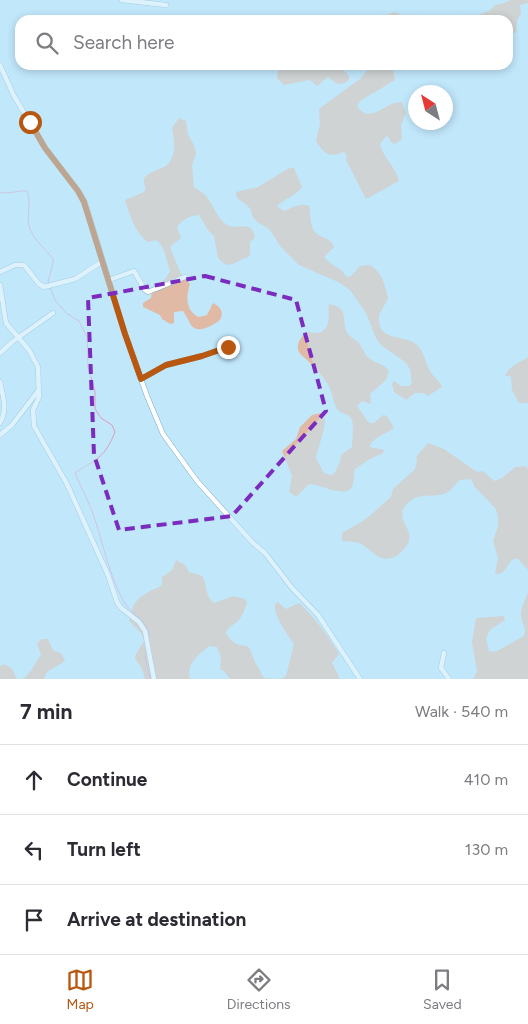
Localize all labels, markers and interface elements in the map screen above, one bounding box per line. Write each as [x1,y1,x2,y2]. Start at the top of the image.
search box [15,15,513,70]
icon: search [33,29,61,57]
text: Search here [73,31,175,54]
north arrow [408,85,453,130]
route start [19,111,42,134]
route end [217,336,240,359]
text: 7 min [20,699,72,724]
text: Walk · 540 m [415,702,508,721]
icon: ahead [20,766,48,794]
text: Continue [67,768,147,791]
text: 410 m [464,770,508,789]
icon: left [20,836,48,864]
text: Turn left [67,838,141,861]
text: 130 m [465,840,508,859]
icon: arrive [20,906,48,934]
text: Arrive at destination [67,908,246,931]
tab: Map [66,966,94,1013]
tab: Directions [227,966,291,1013]
tab: Saved [423,966,462,1013]

